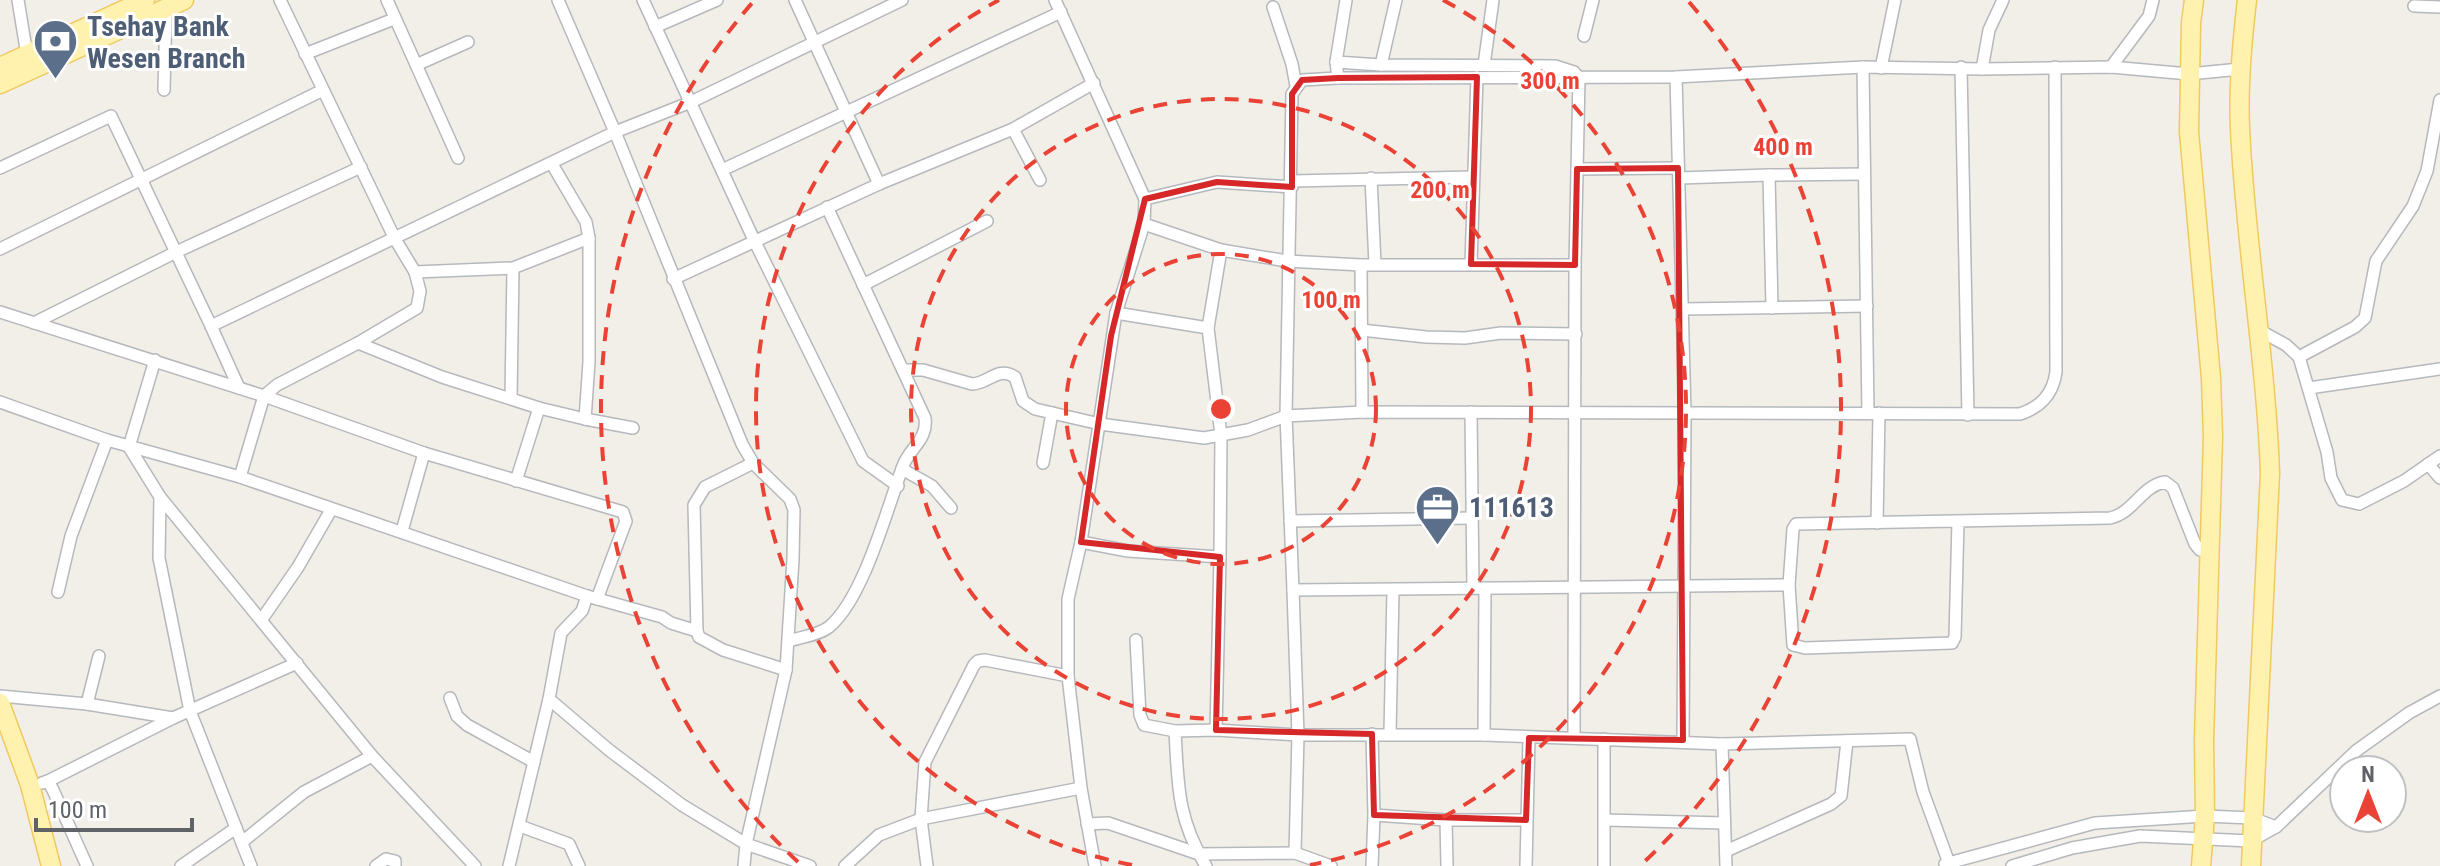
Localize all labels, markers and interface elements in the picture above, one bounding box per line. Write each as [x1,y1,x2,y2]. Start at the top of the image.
place label: Tsehay Bank Wesen Branch [87,10,246,75]
bank icon: Tsehay Bank Wesen Branch [32,18,80,81]
text: 300 m [1520,67,1580,95]
text: 400 m [1753,133,1813,161]
text: 200 m [1410,176,1470,204]
text: 100 m [1301,286,1361,314]
centre of rings [1207,395,1235,423]
office icon: 111613 [1414,483,1462,546]
place label: 111613 [1469,491,1554,524]
north arrow [2328,754,2408,834]
text: N [2361,762,2375,787]
scale bar [36,782,192,832]
text: 100 m [48,796,107,824]

